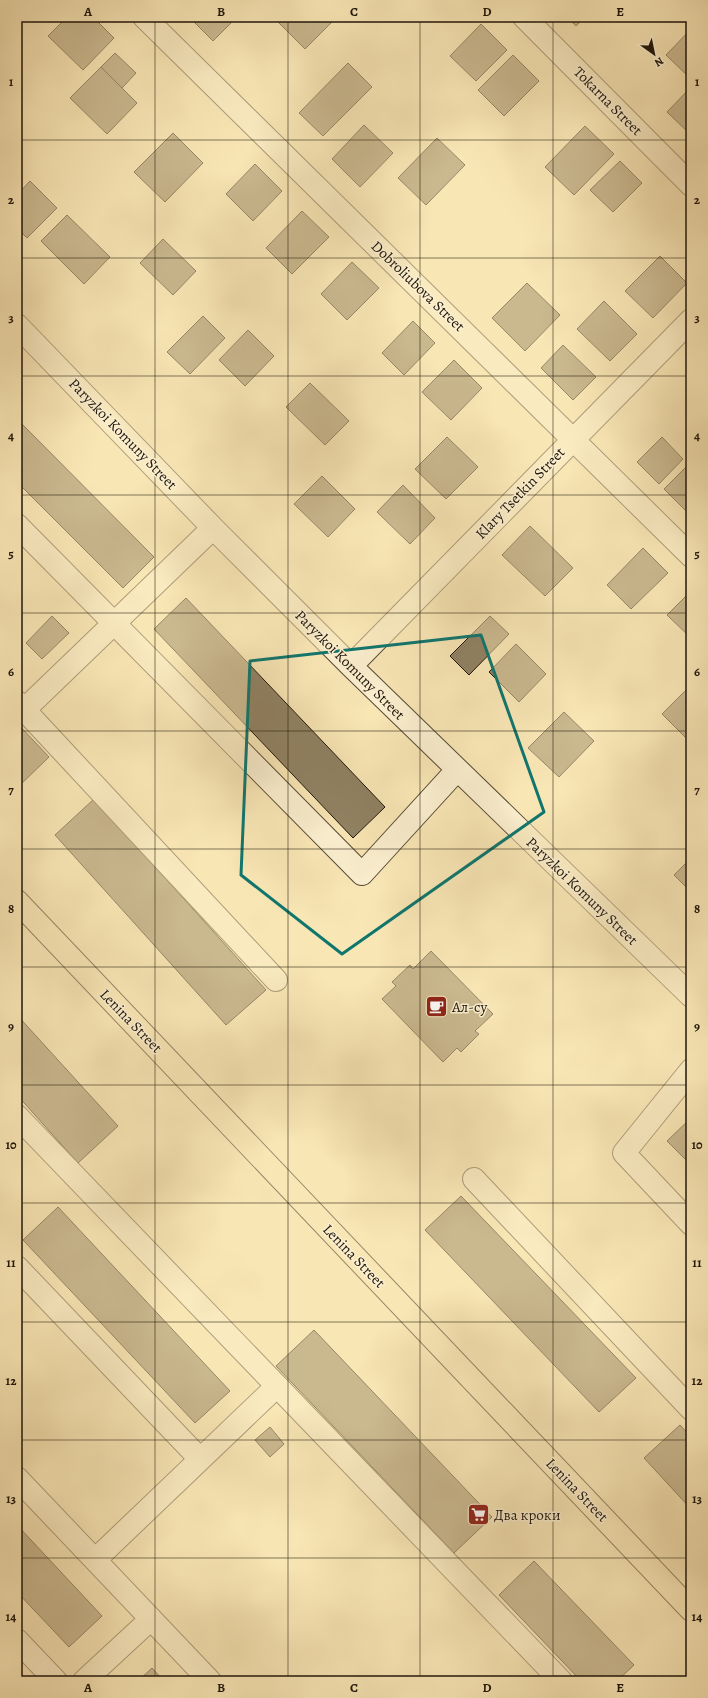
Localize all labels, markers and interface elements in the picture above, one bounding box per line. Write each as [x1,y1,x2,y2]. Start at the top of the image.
text: A [83,3,93,20]
text: B [217,3,225,20]
text: C [350,3,358,20]
text: D [482,3,492,20]
text: E [616,3,624,20]
north arrow [634,34,674,74]
text: N [652,53,667,70]
street label: Tokarna Street [569,62,647,140]
text: 1 [9,73,14,90]
text: 1 [695,73,700,90]
text: 2 [8,191,15,208]
text: 2 [694,191,701,208]
street label: Dobroliubova Street [367,236,469,336]
text: 3 [8,309,14,326]
text: 3 [694,309,700,326]
street label: Paryzkoi Komuny Street [64,374,182,494]
text: 4 [8,427,14,444]
text: 4 [694,427,700,444]
street label: Klary Tsetkin Street [471,443,569,543]
text: 5 [8,545,14,562]
text: 5 [694,545,700,562]
street label: Paryzkoi Komuny Street [291,606,409,724]
text: 6 [8,663,14,680]
text: 6 [694,663,700,680]
text: 7 [8,781,14,798]
text: 7 [694,781,700,798]
street label: Paryzkoi Komuny Street [522,832,642,950]
text: 8 [8,900,14,917]
text: 8 [694,900,700,917]
street label: Lenina Street [95,985,167,1057]
cafe icon: Ал-су [424,994,450,1020]
place label: Ал-су [451,997,487,1017]
text: 9 [8,1018,14,1035]
text: 9 [694,1018,700,1035]
text: 10 [5,1136,17,1153]
text: 10 [691,1136,703,1153]
street label: Lenina Street [318,1220,390,1292]
text: 11 [6,1254,16,1271]
text: 11 [692,1254,702,1271]
text: 12 [6,1372,17,1389]
text: 12 [692,1372,703,1389]
street label: Lenina Street [541,1454,613,1526]
text: 13 [6,1490,17,1507]
text: 13 [692,1490,703,1507]
supermarket icon: Два кроки [465,1502,491,1528]
place label: Два кроки [494,1505,561,1525]
text: 14 [6,1608,16,1625]
text: 14 [692,1608,702,1625]
text: A [83,1679,93,1696]
text: B [217,1679,225,1696]
text: C [350,1679,358,1696]
text: D [482,1679,492,1696]
text: E [616,1679,624,1696]

